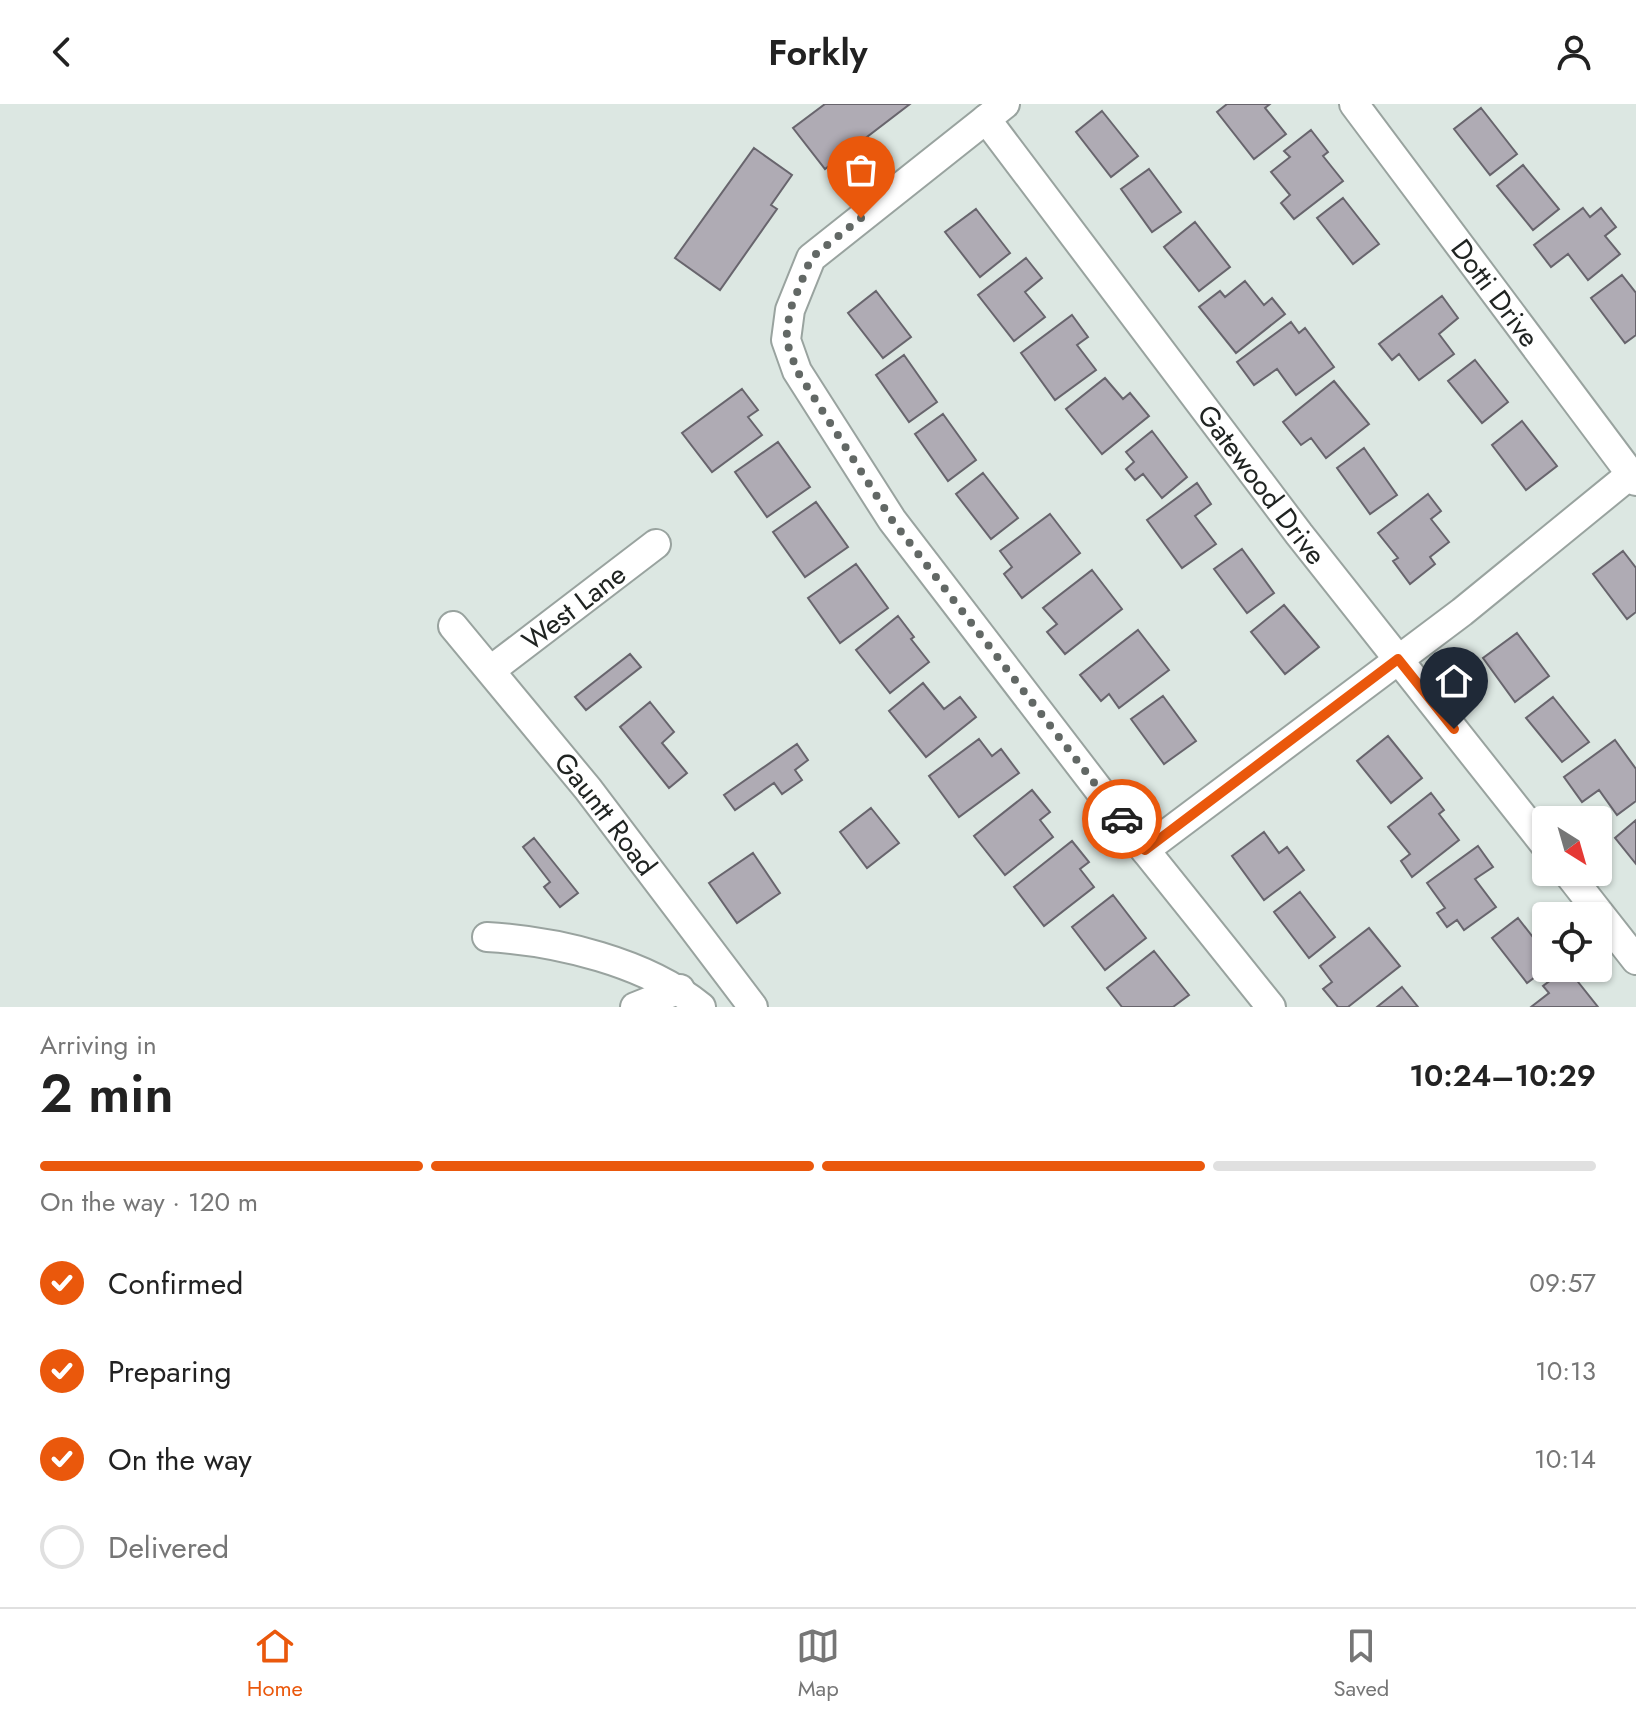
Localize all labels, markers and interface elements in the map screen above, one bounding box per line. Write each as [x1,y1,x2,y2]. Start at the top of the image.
text: Forkly [768,26,868,78]
icon: back [40,30,84,74]
icon: person [1552,30,1596,74]
pin [827,136,895,218]
icon: bag [839,148,883,192]
street label: Dotti Drive [1441,231,1549,356]
street label: Gatewood Drive [1187,396,1336,574]
street label: West Lane [513,554,635,660]
pin [1420,647,1488,729]
icon: home [1432,659,1476,703]
street label: Gauntt Road [544,743,667,884]
courier [1082,779,1162,859]
icon: car [1100,797,1144,841]
north arrow [1532,806,1612,886]
map controls [1532,806,1612,982]
button: locate [1532,902,1612,982]
text: Arriving in [40,1026,157,1064]
text: 10:24–10:29 [1409,1054,1596,1097]
text: 2 min [40,1056,173,1132]
text: On the way · 120 m [40,1183,258,1221]
icon: check [40,1261,84,1305]
text: Confirmed [108,1262,243,1305]
text: 09:57 [1529,1264,1596,1302]
icon: check [40,1349,84,1393]
text: Preparing [108,1350,232,1393]
text: 10:13 [1535,1352,1596,1390]
icon: check [40,1437,84,1481]
text: On the way [108,1438,252,1481]
text: 10:14 [1534,1440,1596,1478]
text: Delivered [108,1526,229,1569]
tab: Home [247,1624,303,1704]
tab: Map [796,1624,840,1704]
tab: Saved [1334,1624,1389,1704]

